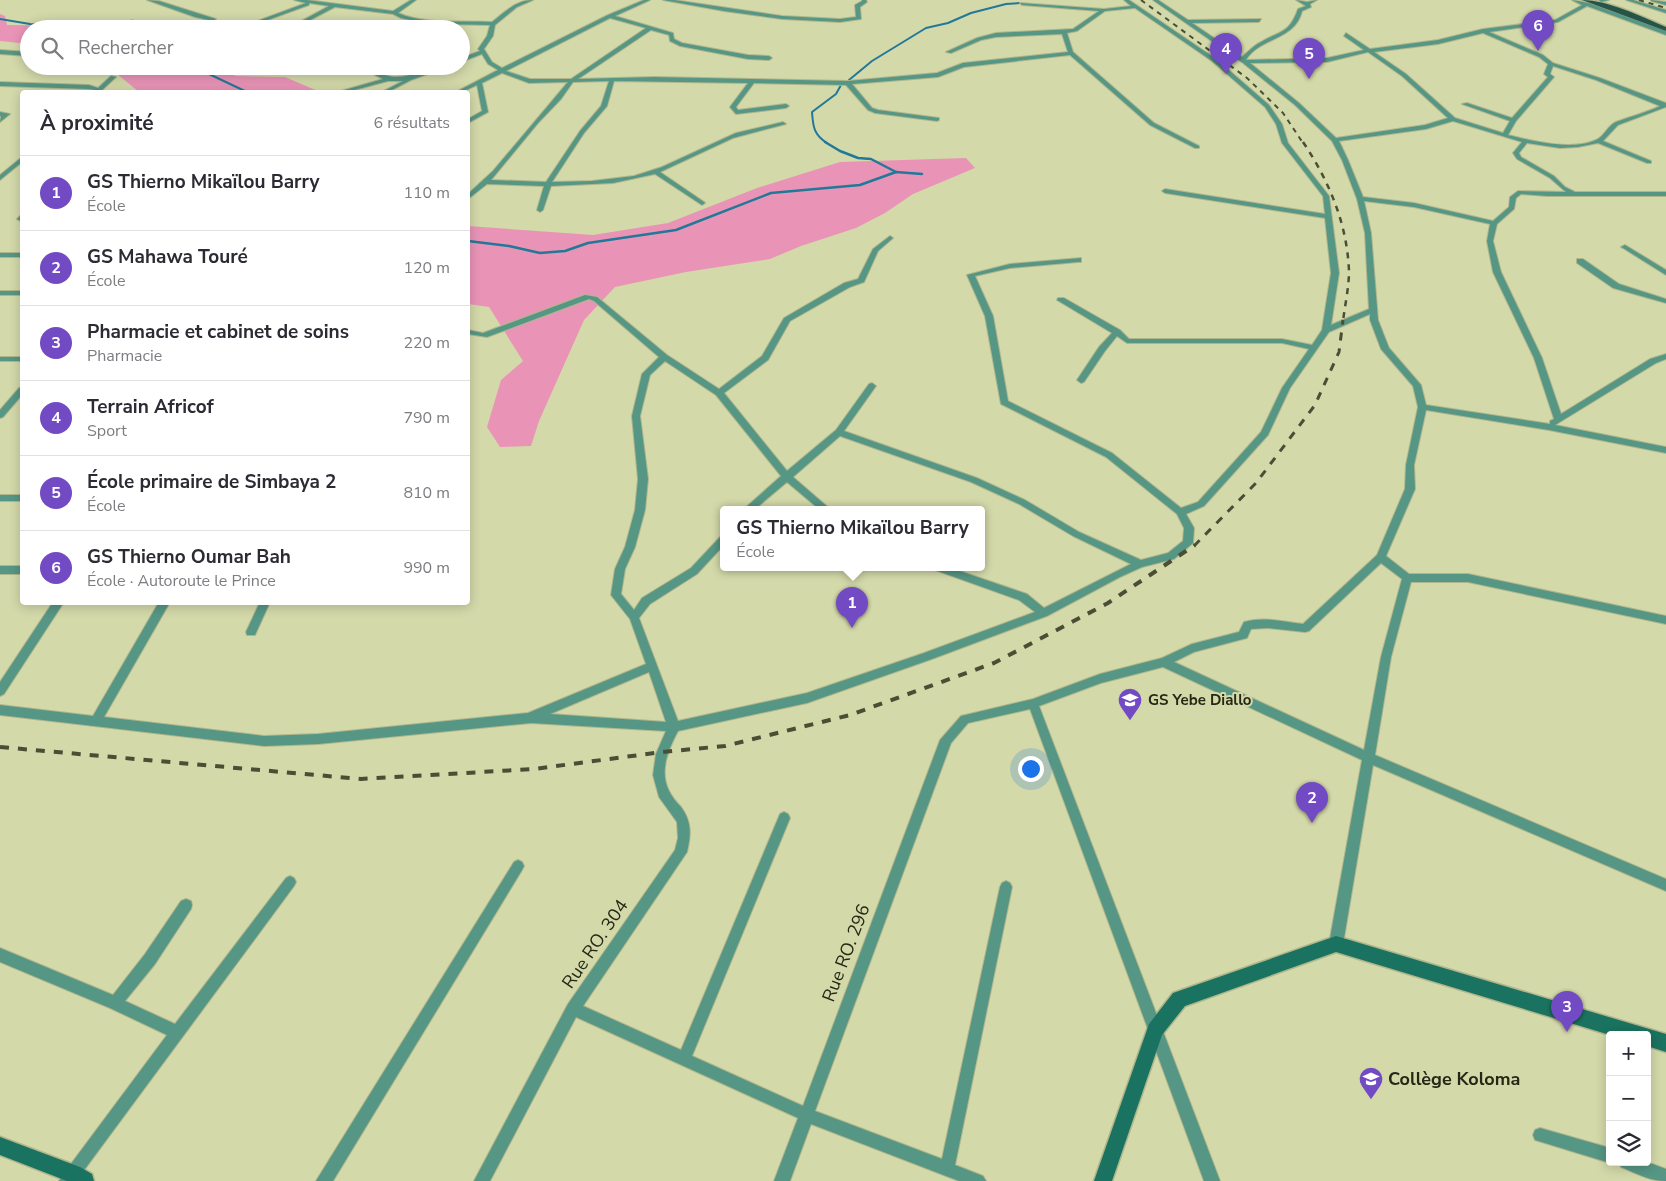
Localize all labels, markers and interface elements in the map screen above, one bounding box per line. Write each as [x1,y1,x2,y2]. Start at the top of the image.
pin: 6 [1522,10,1554,51]
search box [20,20,470,75]
pin: 4 [1210,33,1242,74]
icon: search [38,34,66,62]
text: Rechercher [78,35,173,61]
pin: 5 [1293,38,1325,79]
text: À proximité [40,109,154,137]
text: 6 résultats [374,112,450,134]
text: GS Thierno Mikaïlou Barry [87,169,320,195]
text: 1 [51,182,61,204]
text: 110 m [403,182,450,204]
text: École [87,195,126,217]
text: GS Mahawa Touré [87,244,248,270]
text: 2 [51,257,61,279]
text: 120 m [403,257,450,279]
text: École [87,270,126,292]
text: Pharmacie et cabinet de soins [87,319,349,345]
text: 3 [51,332,61,354]
text: 220 m [403,332,450,354]
text: Pharmacie [87,345,162,367]
text: Terrain Africof [87,394,214,420]
text: 4 [51,407,61,429]
text: 790 m [403,407,450,429]
text: Sport [87,420,127,442]
text: École primaire de Simbaya 2 [87,469,336,495]
text: 5 [51,482,61,504]
text: 810 m [403,482,450,504]
text: École [87,495,126,517]
popup [720,506,985,571]
text: GS Thierno Mikaïlou Barry [736,515,969,541]
text: École [736,541,775,563]
text: GS Thierno Oumar Bah [87,544,291,570]
text: 6 [51,557,61,579]
text: 990 m [403,557,450,579]
text: École · Autoroute le Prince [87,570,276,592]
pin: 1 [836,587,868,628]
school or university icon: GS Yebe Diallo [1117,687,1143,721]
place label: GS Yebe Diallo [1148,690,1252,710]
your location [1018,756,1044,782]
pin: 2 [1296,782,1328,823]
street label: Rue RO. 304 [556,895,634,993]
street label: Rue RO. 296 [816,901,876,1005]
pin: 3 [1551,991,1583,1032]
map controls [1606,1031,1651,1166]
button: + [1606,1031,1651,1076]
school or university icon: Collège Koloma [1358,1066,1384,1100]
place label: Collège Koloma [1388,1067,1520,1091]
button: − [1606,1076,1651,1121]
button: layers [1606,1121,1651,1166]

